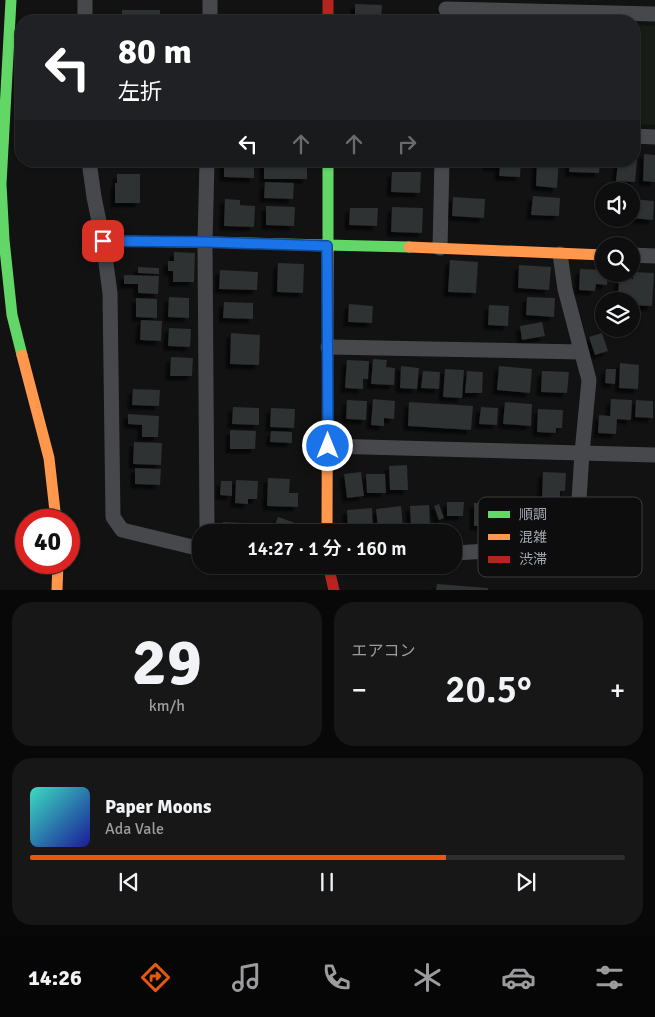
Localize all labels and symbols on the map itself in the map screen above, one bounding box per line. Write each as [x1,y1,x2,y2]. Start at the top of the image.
pin [82,220,124,262]
position arrow [301,419,353,471]
legend [478,497,642,577]
text: 順調 [519,506,547,523]
speed limit sign: 40 [15,509,80,574]
text: 混雑 [519,529,547,546]
text: 渋滞 [519,551,547,568]

